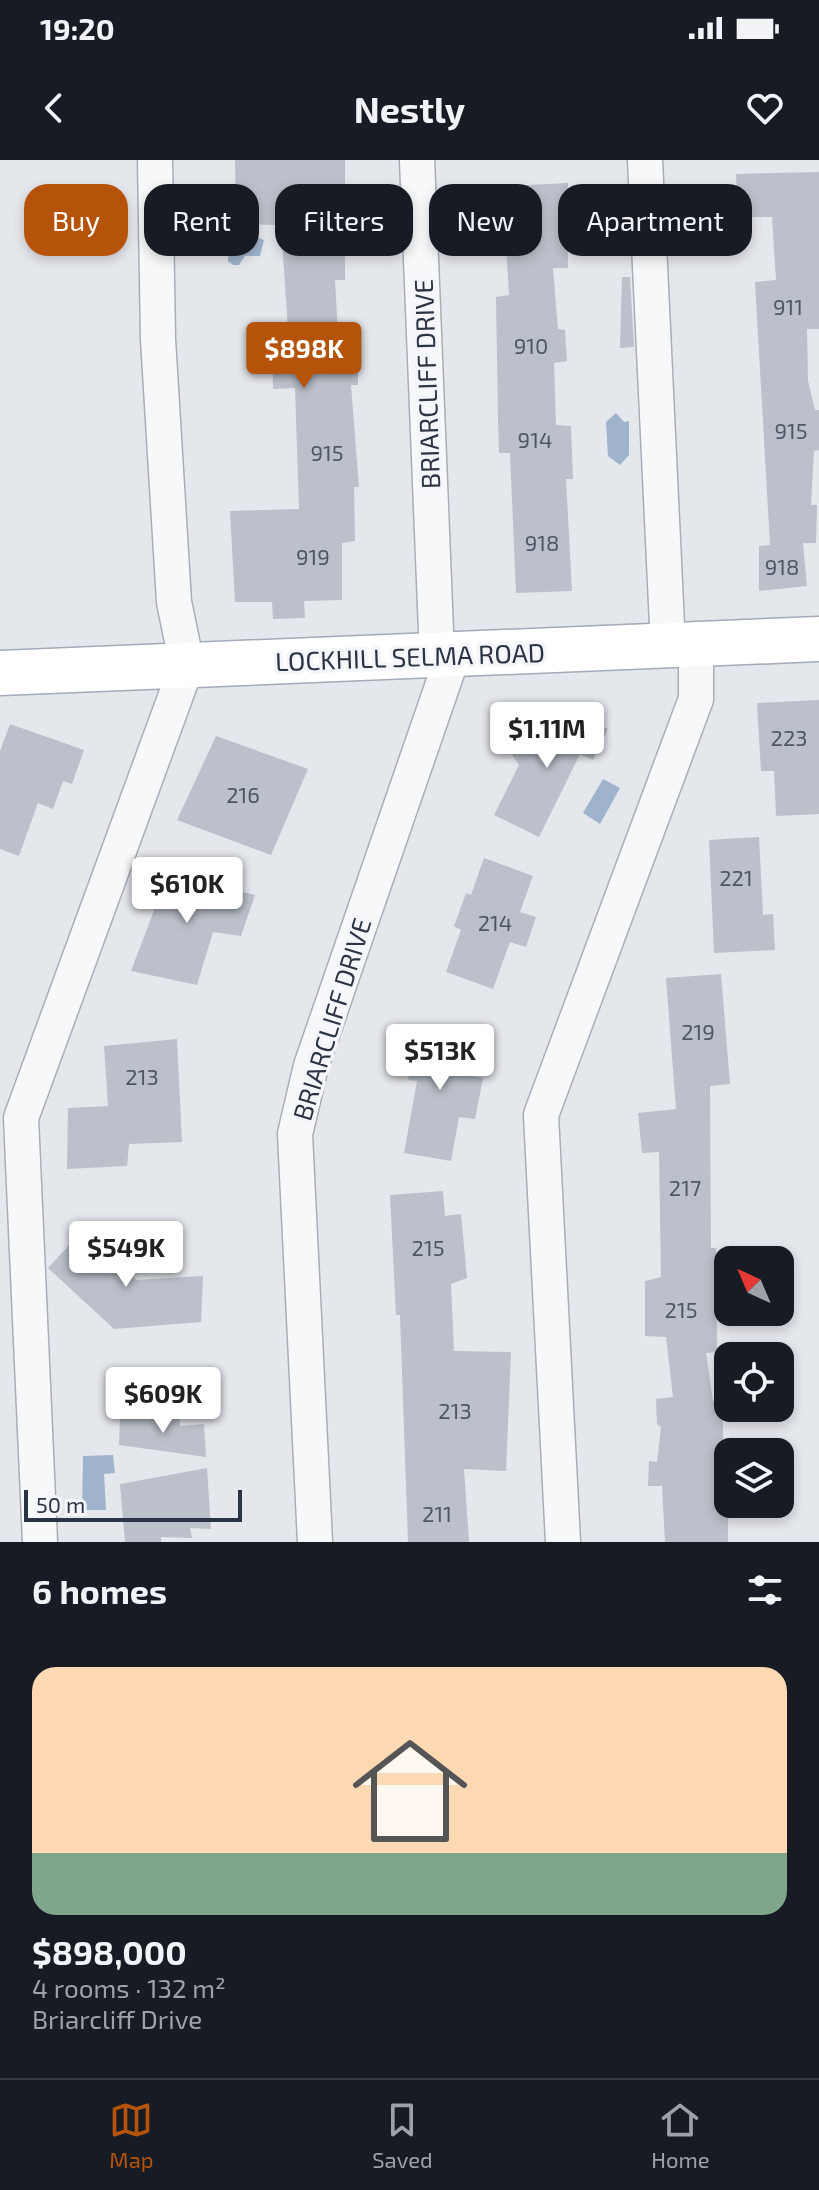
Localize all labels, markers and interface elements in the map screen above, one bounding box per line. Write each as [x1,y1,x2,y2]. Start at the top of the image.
text: 19:20 [40,10,115,46]
icon: back [32,86,76,130]
icon: heart [743,86,787,130]
text: Nestly [354,87,465,130]
chip: Buy [24,184,128,256]
chip: Rent [144,184,259,256]
chip: Filters [275,184,413,256]
chip: New [429,184,542,256]
chip: Apartment [558,184,752,256]
street label: BRIARCLIFF DRIVE [407,278,445,490]
house number: 911 [773,293,803,319]
pin: $898K [248,322,360,390]
text: $898K [264,332,344,363]
house number: 910 [514,332,548,358]
house number: 915 [774,417,808,443]
house number: 914 [518,426,552,452]
house number: 915 [310,439,344,465]
house number: 918 [525,529,559,555]
house number: 919 [296,543,330,569]
house number: 918 [765,553,799,579]
street label: LOCKHILL SELMA ROAD [275,636,545,676]
pin: $1.11M [482,702,612,770]
text: $1.11M [508,712,586,743]
house number: 223 [771,724,807,750]
house number: 216 [226,781,260,807]
pin: $610K [131,857,243,925]
house number: 221 [719,864,753,890]
text: $610K [150,867,224,898]
house number: 214 [478,909,512,935]
street label: BRIARCLIFF DRIVE [285,914,377,1124]
house number: 219 [681,1018,715,1044]
pin: $513K [384,1024,496,1092]
text: $513K [404,1034,476,1065]
house number: 213 [125,1063,159,1089]
house number: 217 [669,1174,701,1200]
pin: $549K [70,1221,182,1289]
text: $549K [87,1231,165,1262]
house number: 215 [412,1234,444,1260]
north arrow [714,1246,794,1326]
map controls [714,1246,794,1518]
house number: 215 [665,1296,697,1322]
button: locate [714,1342,794,1422]
pin: $609K [107,1367,219,1435]
text: $609K [124,1377,202,1408]
house number: 213 [438,1397,472,1423]
button: layers [714,1438,794,1518]
scale bar [24,1486,242,1522]
text: 50 m [36,1491,85,1517]
house number: 211 [422,1500,452,1526]
icon: filters [743,1568,787,1612]
text: 6 homes [32,1570,167,1611]
icon: home [338,1719,482,1863]
text: $898,000 [32,1931,187,1972]
text: 4 rooms · 132 m² [32,1972,226,2003]
text: Briarcliff Drive [32,2003,202,2034]
tab: Map [109,2098,154,2172]
tab: Saved [372,2098,433,2172]
tab: Home [651,2098,710,2172]

